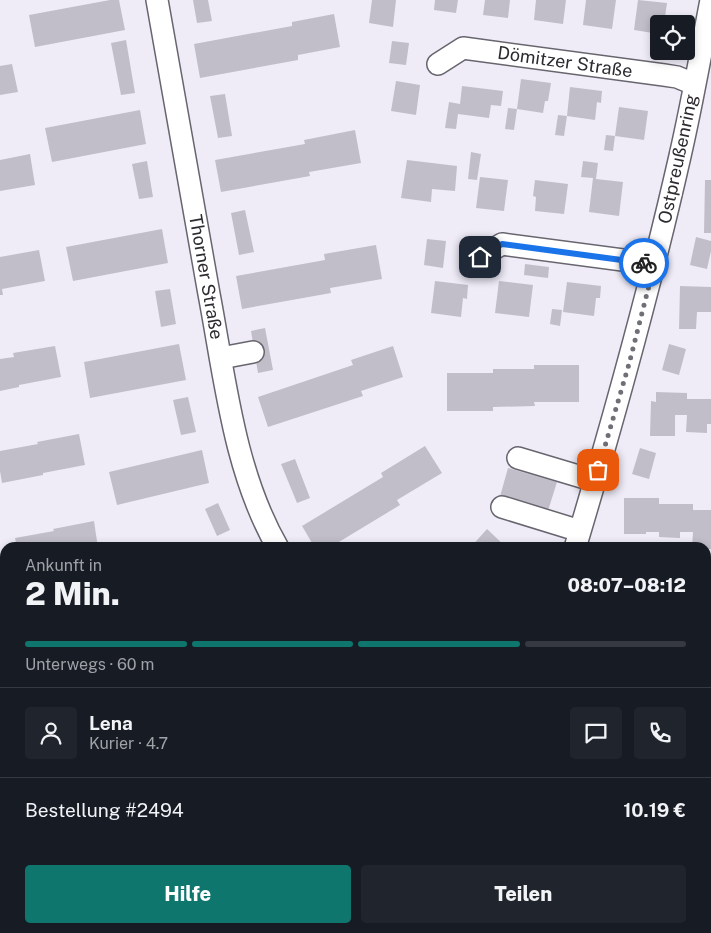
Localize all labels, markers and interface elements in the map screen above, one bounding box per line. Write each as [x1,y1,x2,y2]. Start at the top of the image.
map controls [650,15,695,60]
button: locate [650,15,695,60]
street label: Dömitzer Straße [496,42,634,81]
street label: Ostpreußenring [654,92,701,226]
street label: Thorner Straße [185,213,228,341]
pin [459,236,501,278]
courier [619,238,669,288]
icon: home [466,243,494,271]
icon: bike [630,249,658,277]
pin [577,449,619,491]
icon: bag [584,456,612,484]
text: Ankunft in [25,556,102,575]
text: 08:07–08:12 [567,574,686,596]
text: 2 Min. [25,575,120,612]
text: Unterwegs · 60 m [25,655,154,674]
button: person [25,707,77,759]
button: chat [570,707,622,759]
button: phone [634,707,686,759]
text: Lena [89,712,133,734]
text: Kurier · 4.7 [89,734,168,753]
text: Bestellung #2494 [25,799,184,821]
text: 10.19 € [623,799,686,821]
button: Hilfe [25,865,351,923]
button: Teilen [361,865,686,923]

